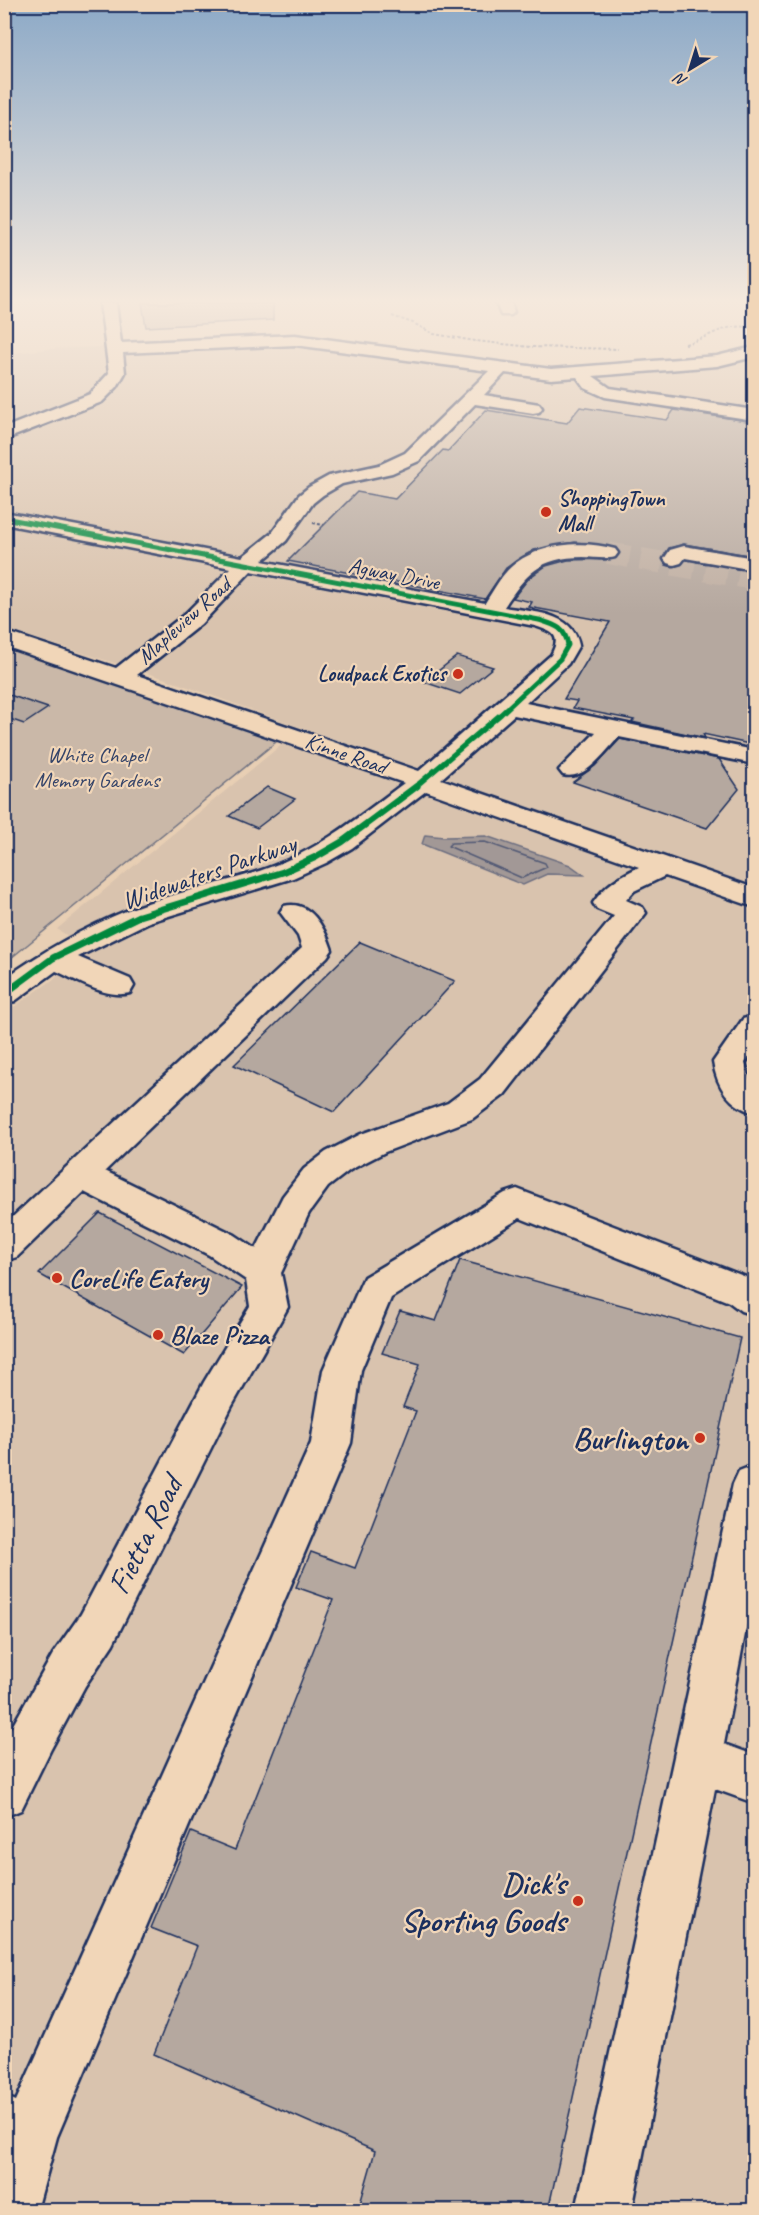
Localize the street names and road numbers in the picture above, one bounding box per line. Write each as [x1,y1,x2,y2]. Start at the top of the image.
street label: Agway Drive [346,551,444,597]
street label: Mapleview Road [131,569,239,671]
street label: Kinne Road [301,727,394,782]
street label: Widewaters Parkway [118,826,302,917]
street label: Fietta Road [98,1465,194,1601]

